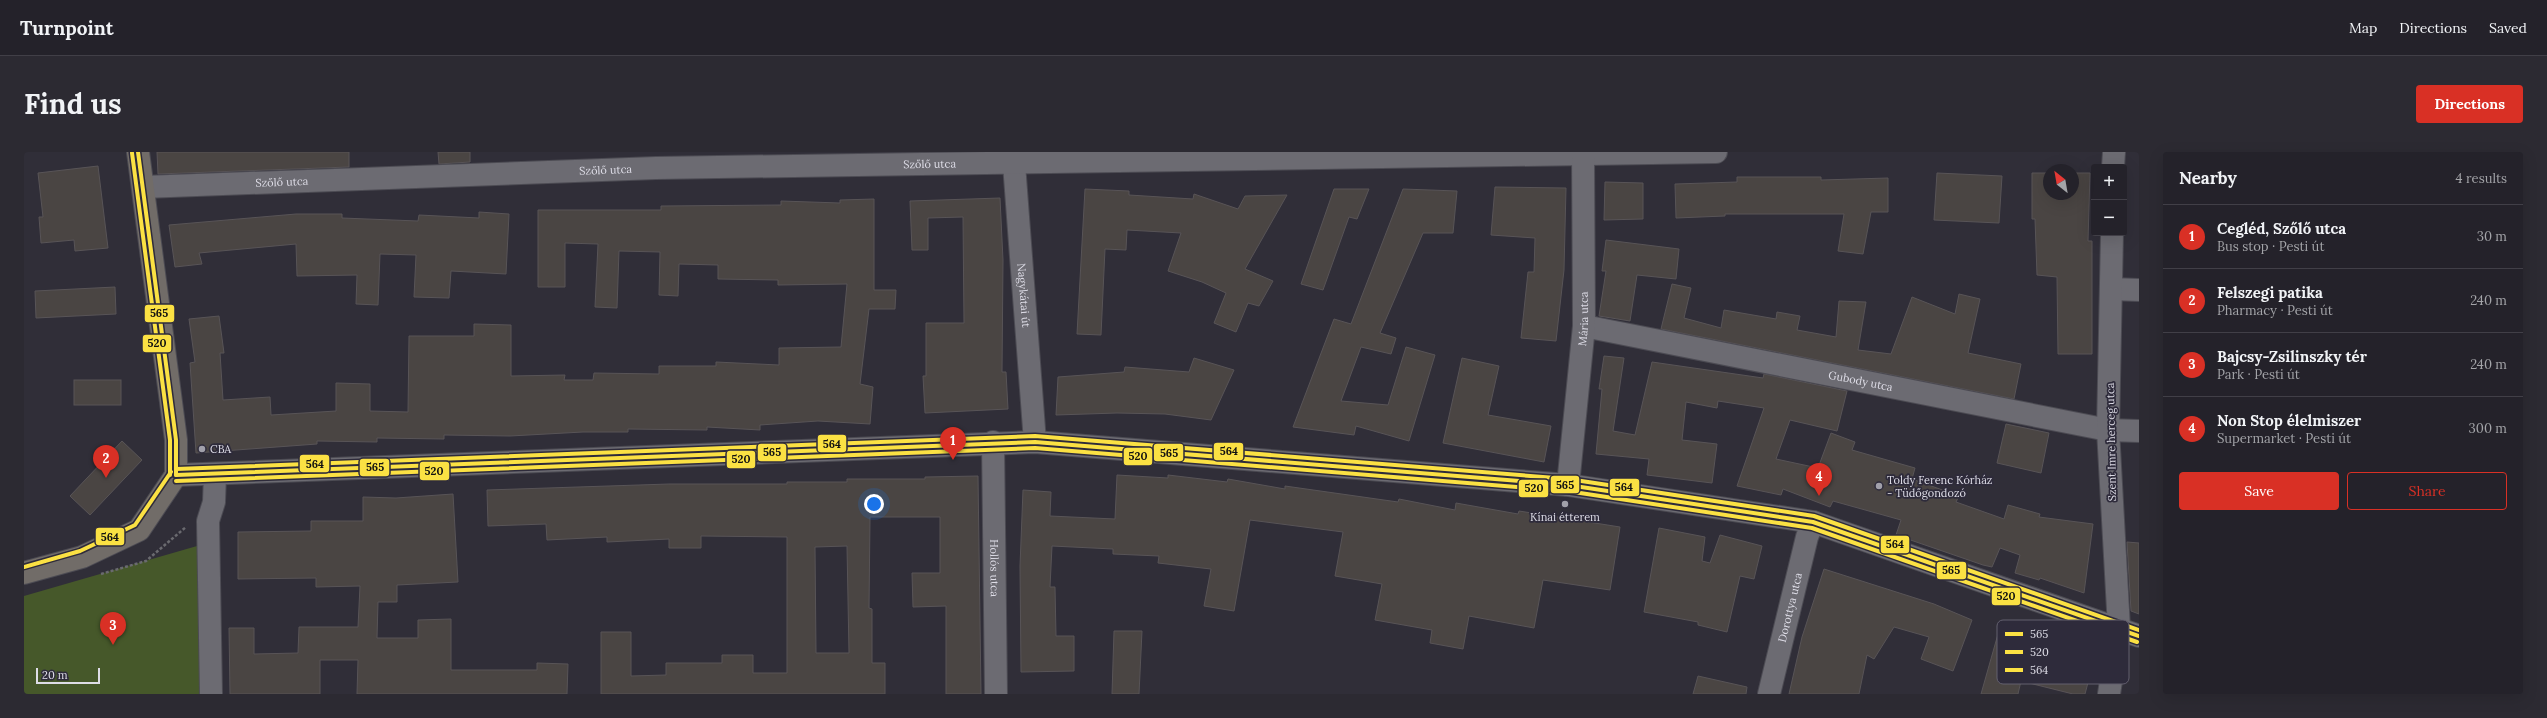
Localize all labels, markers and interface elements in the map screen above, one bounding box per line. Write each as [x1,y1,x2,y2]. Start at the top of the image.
text: Turnpoint [20,16,114,40]
text: Map [2349,19,2377,37]
text: Directions [2399,19,2467,37]
text: Saved [2489,19,2527,37]
button: Directions [2416,85,2523,123]
text: Find us [24,86,122,122]
street label: Szőlő utca [903,156,957,171]
street label: Szőlő utca [579,162,633,178]
north arrow [2043,164,2079,200]
map controls [2091,164,2127,236]
button: + [2091,164,2127,200]
text: Nearby [2179,167,2237,189]
text: 4 results [2456,170,2507,187]
street label: Szőlő utca [255,174,309,190]
button: − [2091,200,2127,236]
text: Cegléd, Szőlő utca [2217,219,2346,238]
text: 1 [2189,228,2195,245]
text: 30 m [2477,228,2507,245]
text: Bus stop · Pesti út [2217,238,2324,255]
street label: Nagykátai út [1015,263,1033,329]
text: Felszegi patika [2217,283,2323,302]
street label: Mária utca [1575,291,1591,347]
text: 2 [2189,292,2195,309]
text: 240 m [2470,292,2507,309]
text: Pharmacy · Pesti út [2217,302,2333,319]
line badge: 565 [144,304,175,323]
text: 565 [150,306,168,320]
line badge: 520 [142,334,172,353]
text: 520 [148,336,166,350]
text: Bajcsy-Zsilinszky tér [2217,347,2367,366]
text: 3 [2188,356,2196,373]
text: 240 m [2470,356,2507,373]
text: Park · Pesti út [2217,366,2300,383]
street label: Gubody utca [1827,368,1894,394]
street label: Szent Imre herceg utca [2103,382,2119,501]
text: Non Stop élelmiszer [2217,411,2361,430]
text: 4 [2188,420,2196,437]
text: 300 m [2469,420,2507,437]
pin: 1 [940,427,966,460]
text: Supermarket · Pesti út [2217,430,2351,447]
line badge: 564 [817,434,847,453]
text: 564 [823,437,841,451]
place label: CBA [210,442,232,456]
line badge: 564 [1213,442,1244,461]
line badge: 565 [757,443,787,462]
line badge: 565 [1153,443,1184,462]
marker: CBA [197,444,207,454]
text: 564 [1220,444,1238,458]
pin: 2 [93,445,119,478]
text: 565 [763,445,781,459]
text: 565 [1160,446,1178,460]
line badge: 520 [1123,447,1153,466]
text: 520 [1129,449,1147,463]
line badge: 520 [726,450,756,469]
text: 520 [732,452,750,466]
line badge: 564 [299,454,330,473]
text: 564 [306,457,324,471]
line badge: 565 [359,458,390,477]
text: 565 [366,460,384,474]
line badge: 520 [419,461,450,481]
pin: 4 [1806,463,1832,496]
text: 520 [425,464,443,478]
button: Save [2179,472,2339,510]
button: Share [2347,472,2507,510]
place label: Toldy Ferenc Kórház - Tüdőgondozó [1887,473,1993,500]
line badge: 565 [1550,475,1580,494]
text: 565 [1556,478,1574,492]
line badge: 564 [1609,478,1640,497]
line badge: 520 [1518,479,1549,498]
text: 564 [1615,480,1633,494]
text: 520 [1525,481,1543,495]
marker: Toldy Ferenc Kórház - Tüdőgondozó [1874,481,1884,491]
your location [864,494,884,514]
marker: Kínai étterem [1560,499,1570,509]
place label: Kínai étterem [1530,510,1600,524]
line badge: 564 [95,527,125,546]
text: 564 [101,530,119,544]
line badge: 564 [1880,535,1910,554]
text: 564 [1886,537,1904,551]
street label: Hollós utca [987,539,1002,597]
line badge: 565 [1936,561,1967,580]
text: 565 [1942,563,1960,577]
street label: Dorottya utca [1775,571,1805,644]
line badge: 520 [1991,587,2021,606]
text: 520 [1997,589,2015,603]
pin: 3 [100,612,126,645]
legend [1997,620,2129,684]
text: 565 [2030,627,2048,641]
text: 520 [2030,645,2049,659]
text: 564 [2030,663,2048,677]
scale bar [36,666,100,685]
text: 20 m [42,668,67,682]

